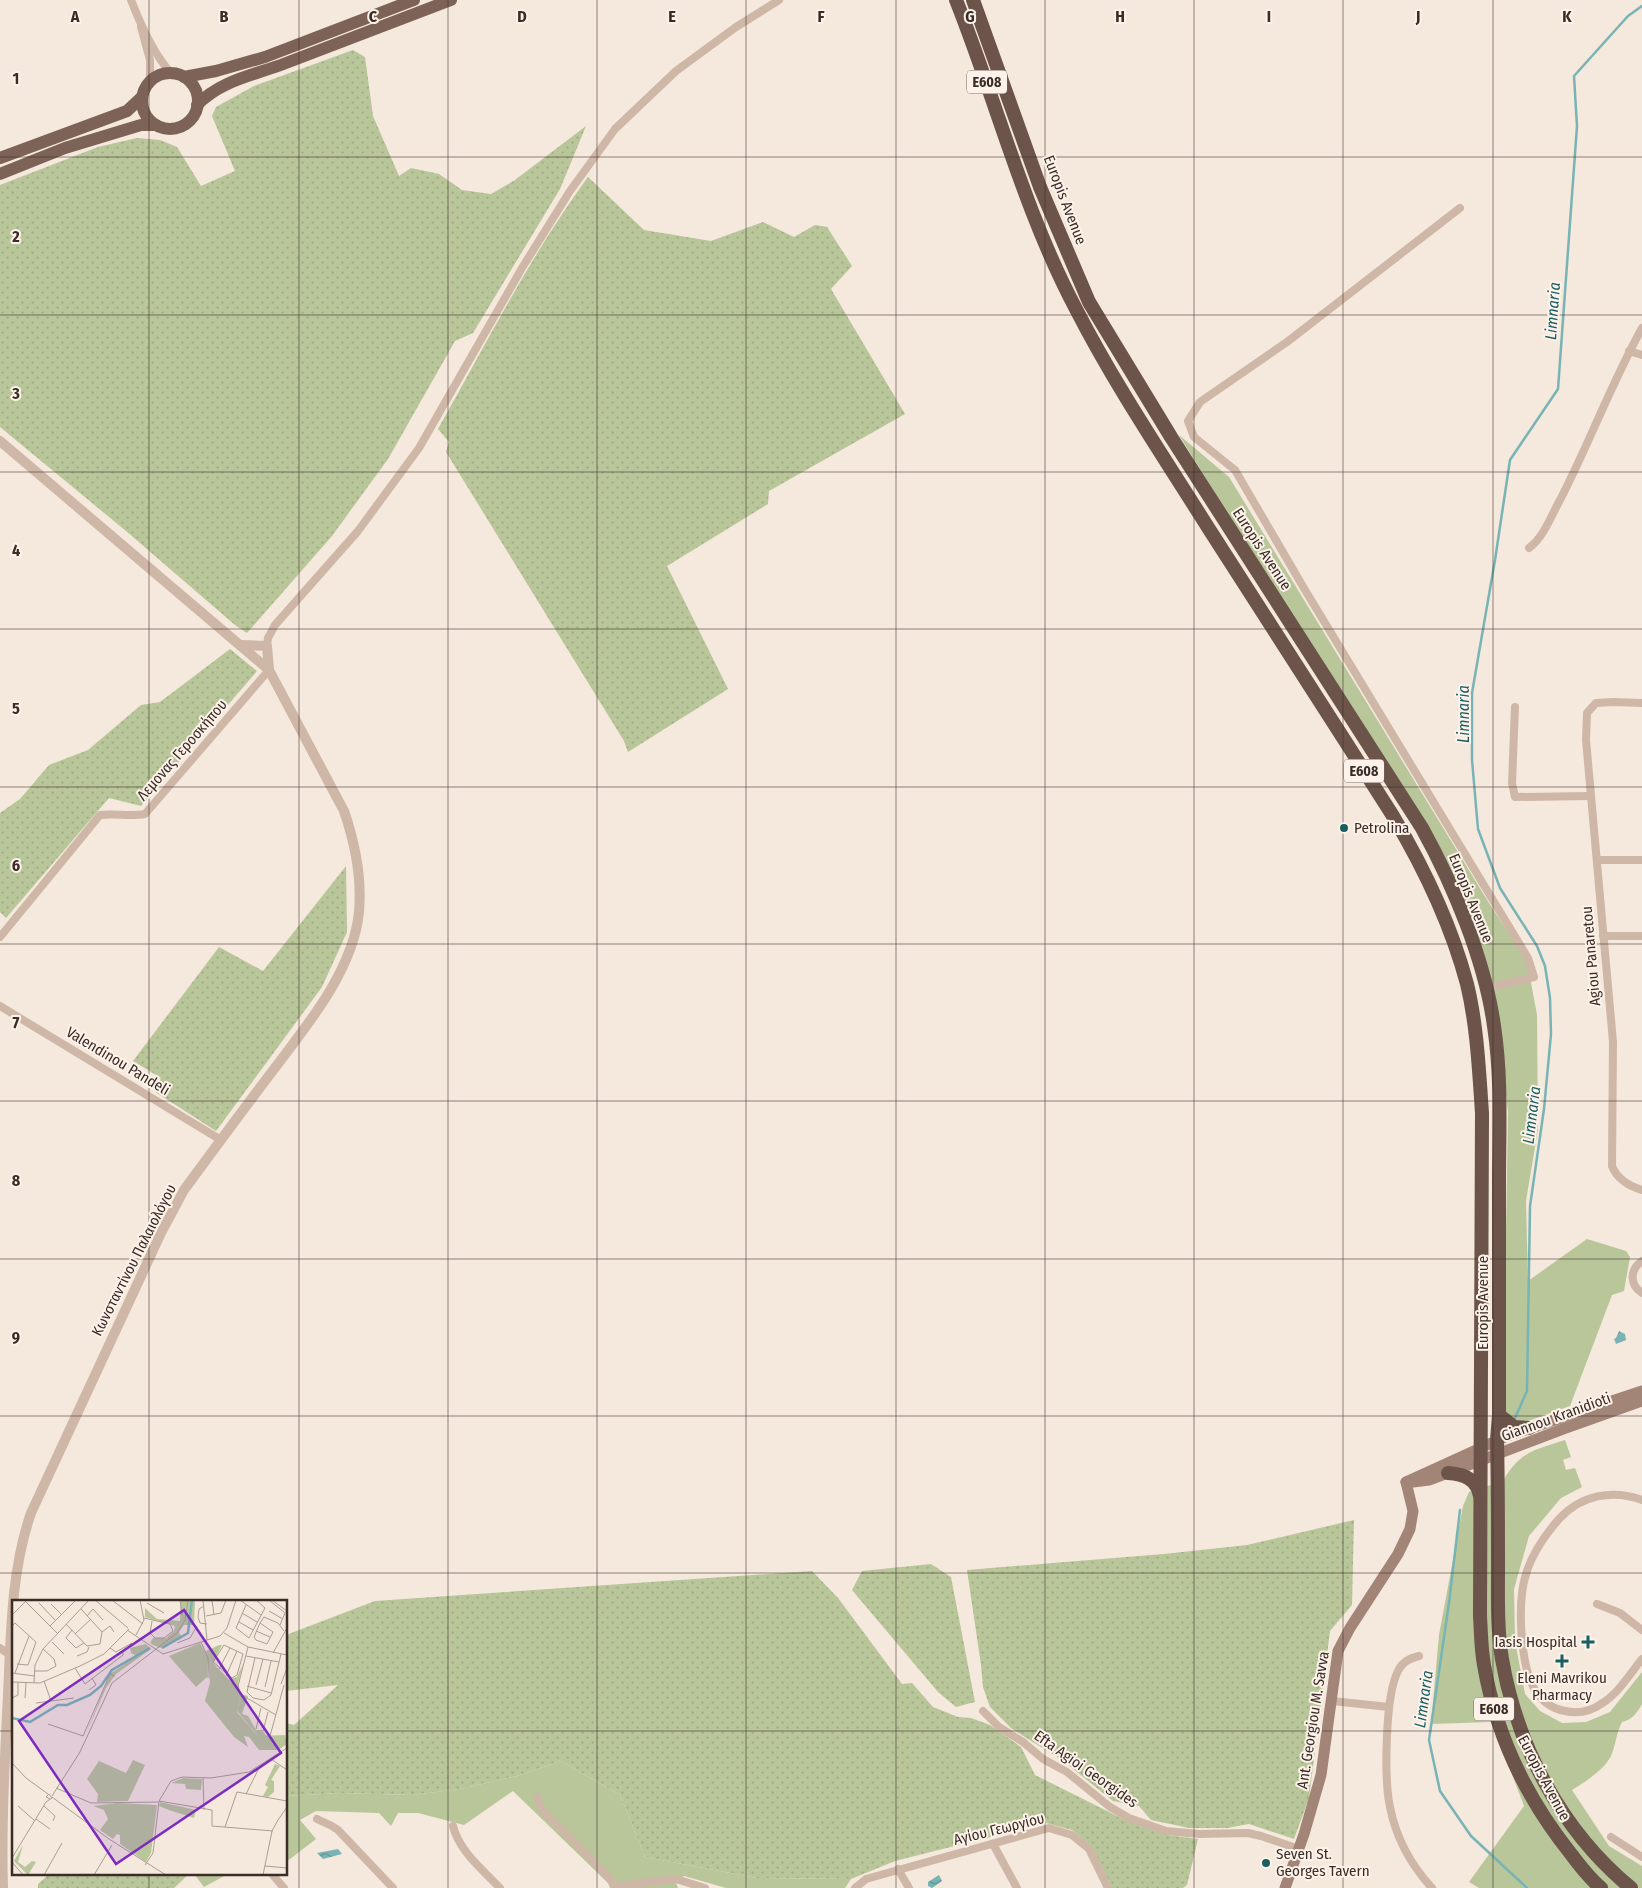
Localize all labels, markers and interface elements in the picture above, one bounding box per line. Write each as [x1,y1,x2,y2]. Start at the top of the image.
text: A [70,7,80,26]
text: B [220,7,229,26]
text: C [369,7,378,26]
text: D [517,7,527,26]
text: E [668,7,676,26]
text: F [817,7,825,26]
text: G [965,7,975,26]
text: H [1115,7,1125,26]
text: I [1267,7,1271,26]
text: J [1415,7,1420,26]
text: K [1562,7,1572,26]
text: 1 [13,69,19,88]
road number: E608 [967,70,1007,94]
street label: Europis Avenue [1040,153,1090,247]
text: 2 [11,227,20,246]
water label: Limnaria [1541,282,1564,341]
text: 3 [11,384,20,403]
street label: Europis Avenue [1229,505,1295,593]
text: 4 [12,541,20,560]
water label: Limnaria [1454,685,1473,743]
street label: Λεμονας Γεροσκήπου [133,696,231,804]
text: 5 [12,699,20,718]
road number: E608 [1344,759,1384,782]
place label: Petrolina [1354,819,1409,837]
marker: Petrolina [1338,822,1350,834]
street label: Europis Avenue [1445,851,1497,945]
text: 6 [12,856,20,875]
street label: Agiou Panaretou [1578,905,1604,1007]
text: 7 [13,1013,20,1032]
street label: Valendinou Pandeli [63,1023,173,1099]
water label: Limnaria [1519,1085,1544,1145]
text: 8 [12,1171,21,1190]
street label: Κωνσταντίνου Παλαιολόγου [88,1181,180,1339]
street label: Europis Avenue [1474,1256,1492,1350]
text: 9 [12,1328,20,1347]
street label: Giannou Kranidioti [1499,1389,1613,1445]
inset map [12,1600,288,1876]
place label: Iasis Hospital [1495,1633,1577,1651]
marker: Iasis Hospital [1581,1635,1595,1649]
street label: Ant. Georgiou M. Savva [1293,1650,1333,1790]
marker: Eleni Mavrikou Pharmacy [1556,1655,1568,1667]
water label: Limnaria [1410,1669,1437,1729]
place label: Eleni Mavrikou Pharmacy [1517,1669,1607,1704]
road number: E608 [1474,1698,1514,1720]
street label: Efta Agioi Georgides [1031,1726,1141,1812]
street label: Europis Avenue [1514,1732,1574,1824]
street label: Αγίου Γεωργίου [952,1809,1046,1849]
place label: Seven St. Georges Tavern [1276,1845,1370,1880]
marker: Seven St. Georges Tavern [1260,1857,1272,1869]

